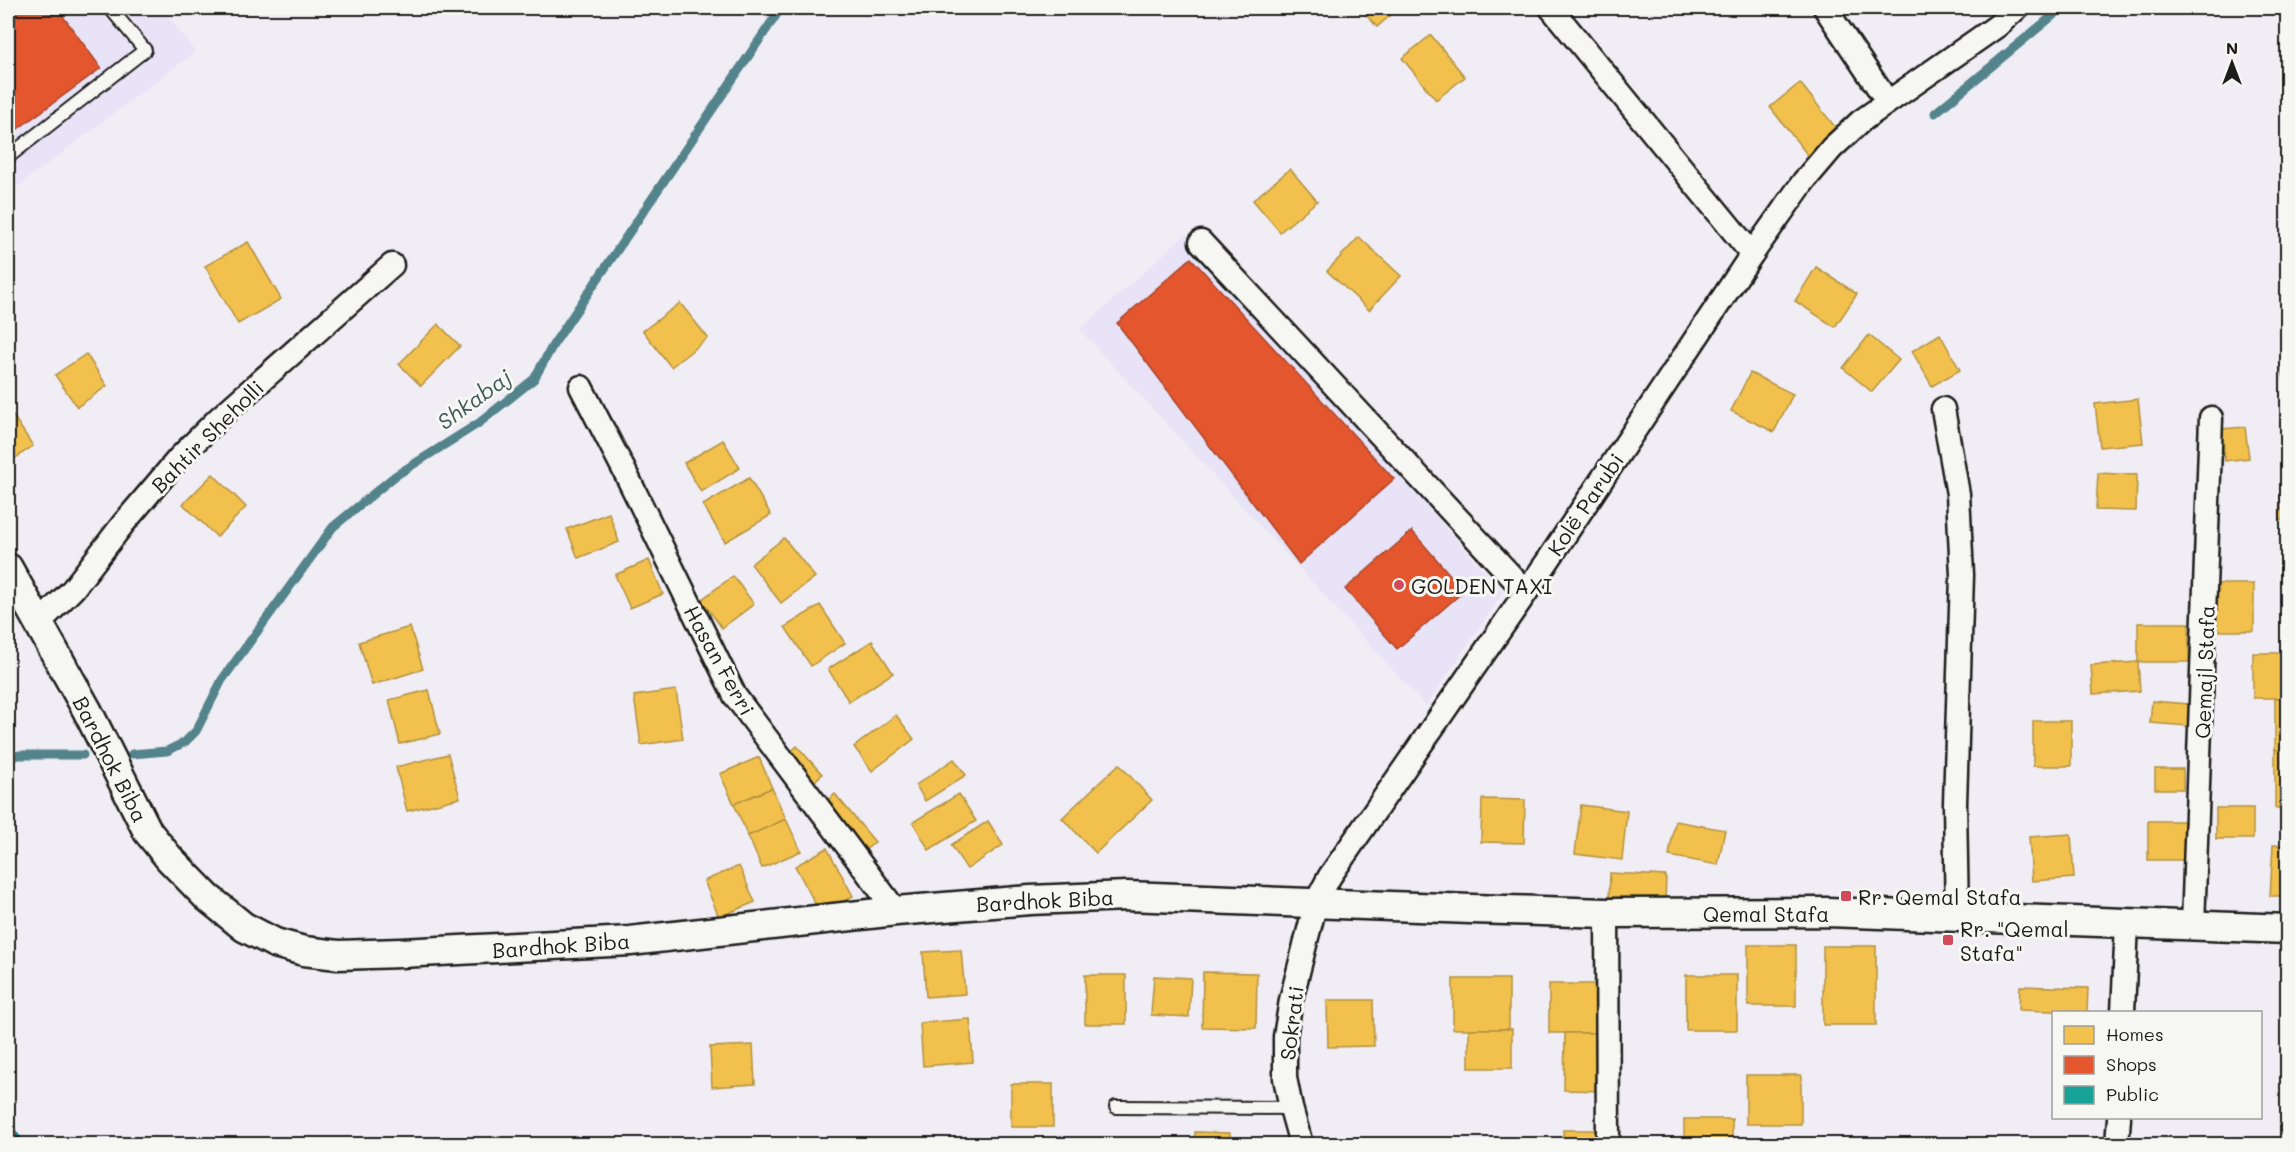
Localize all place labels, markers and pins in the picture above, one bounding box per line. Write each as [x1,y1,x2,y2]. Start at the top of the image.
place label: GOLDEN TAXI [1411,572,1552,599]
marker: GOLDEN TAXI [1392,578,1406,592]
place label: Rr. Qemal Stafa [1858,883,2022,910]
marker: Rr. Qemal Stafa [1839,889,1853,903]
place label: Rr. "Qemal Stafa" [1960,915,2069,966]
marker: Rr. "Qemal Stafa" [1941,933,1955,947]

